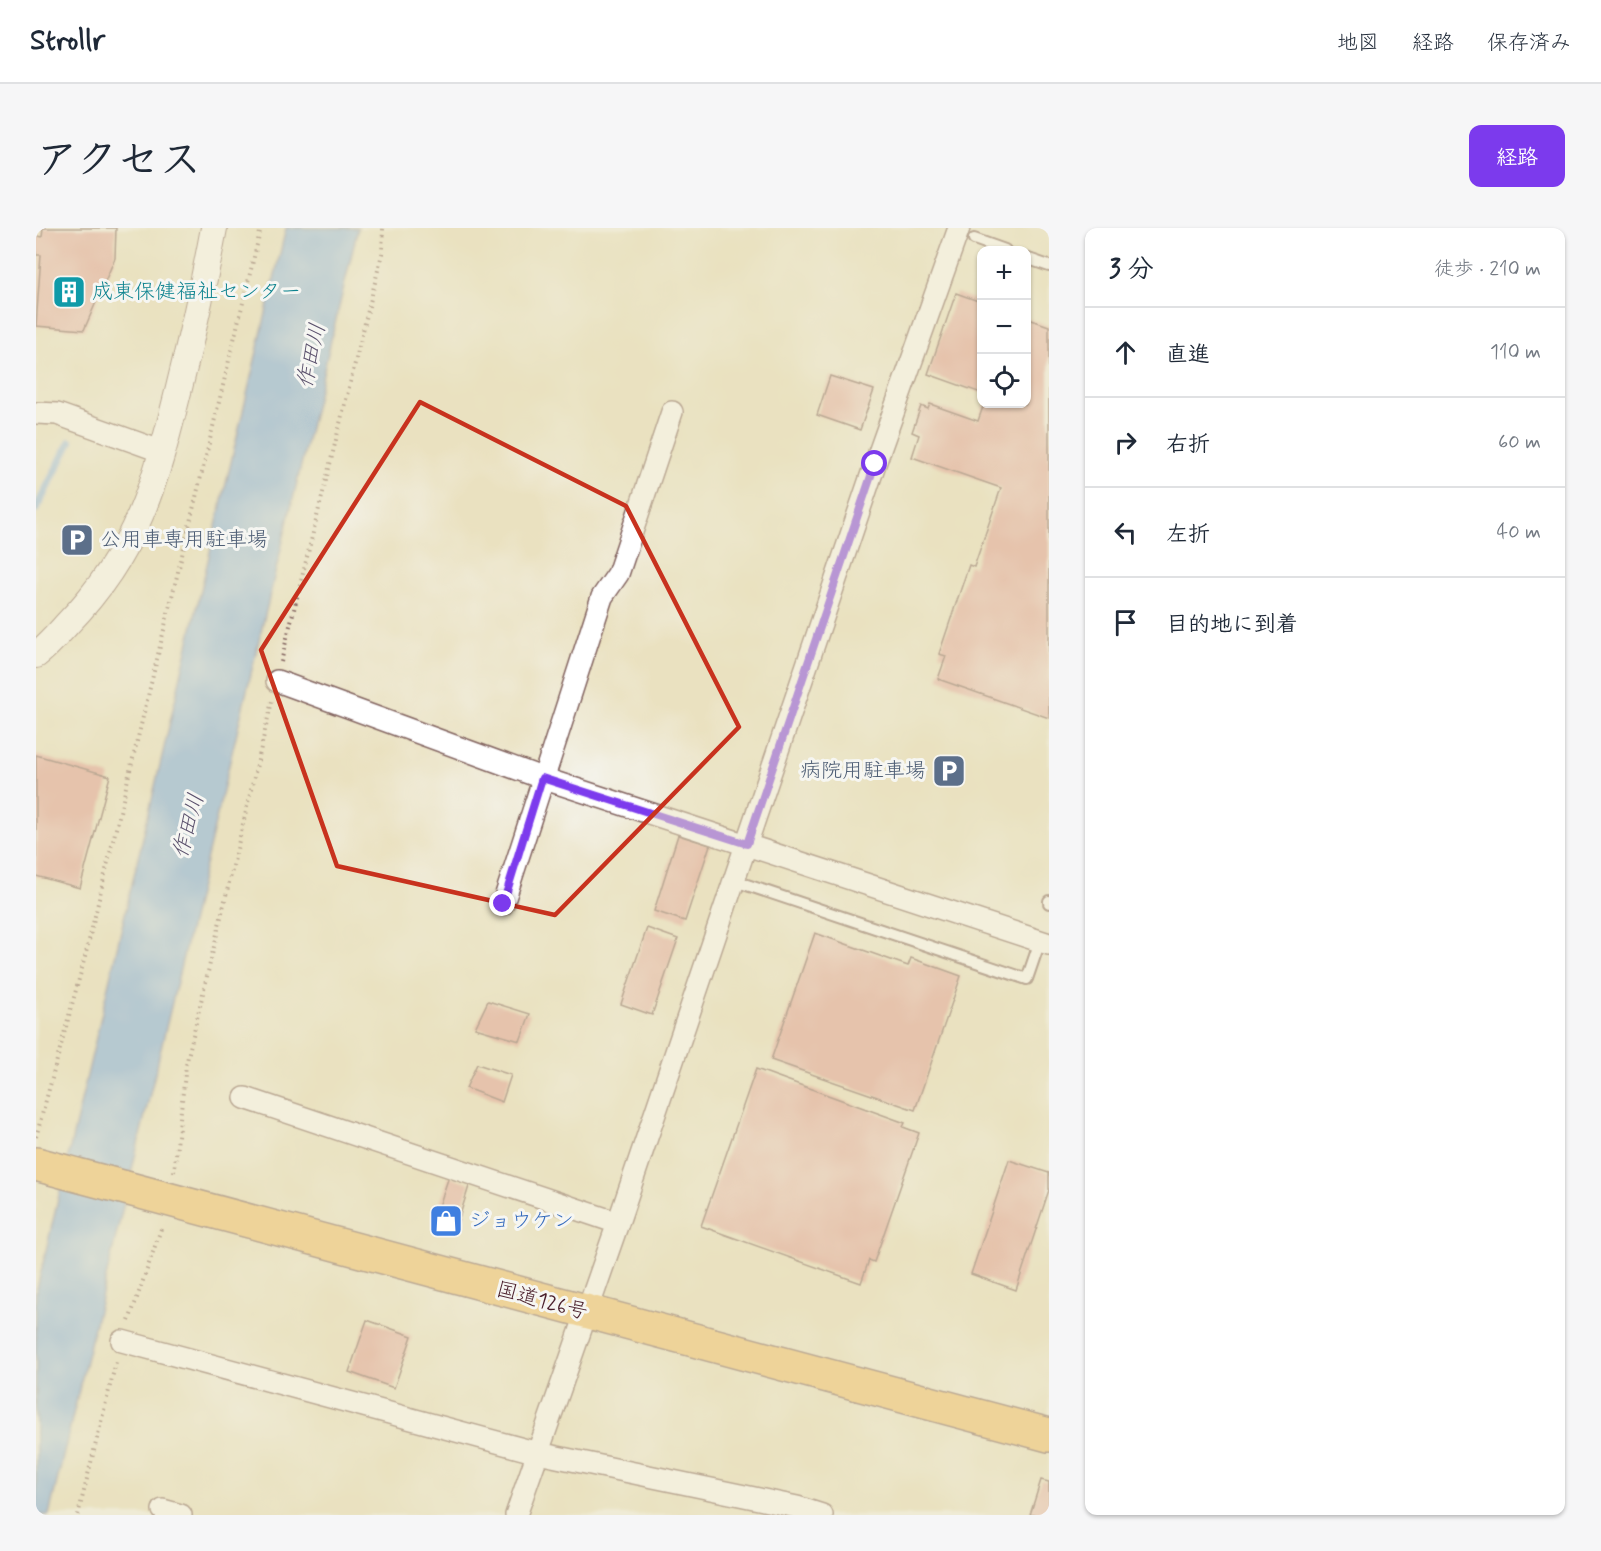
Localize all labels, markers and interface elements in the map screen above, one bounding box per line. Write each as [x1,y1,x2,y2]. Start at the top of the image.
text: Strollr [30,23,105,60]
text: 地図 [1337,29,1379,57]
text: 経路 [1412,29,1454,57]
text: 保存済み [1487,29,1571,57]
button: 経路 [1469,125,1565,187]
text: アクセス [36,134,201,189]
map controls [977,246,1031,408]
button: + [977,246,1031,300]
text: 3 分 [1109,253,1154,287]
text: 徒歩 · 210 m [1434,256,1541,283]
building icon: 成東保健福祉センター [51,274,87,310]
place label: 成東保健福祉センター [92,278,301,306]
button: − [977,300,1031,354]
water label: 作田川 [291,321,333,391]
icon: ahead [1109,336,1142,369]
text: 110 m [1490,339,1541,366]
text: 直進 [1166,341,1210,369]
button: locate [977,354,1031,408]
icon: right [1109,426,1142,459]
text: 60 m [1498,429,1541,456]
text: 右折 [1166,431,1210,459]
route start [861,450,887,476]
icon: left [1109,516,1142,549]
text: 40 m [1497,519,1541,546]
text: 左折 [1166,521,1210,549]
parking icon: 公用車専用駐車場 [59,522,95,558]
place label: 公用車専用駐車場 [100,526,268,554]
icon: arrive [1109,606,1142,639]
text: 目的地に到着 [1166,611,1298,639]
parking icon: 病院用駐車場 [931,753,967,789]
place label: 病院用駐車場 [800,757,926,785]
water label: 作田川 [167,790,211,862]
route end [489,890,515,916]
shop icon: ジョウケン [428,1203,464,1239]
place label: ジョウケン [469,1207,574,1235]
street label: 国道126号 [493,1275,591,1327]

